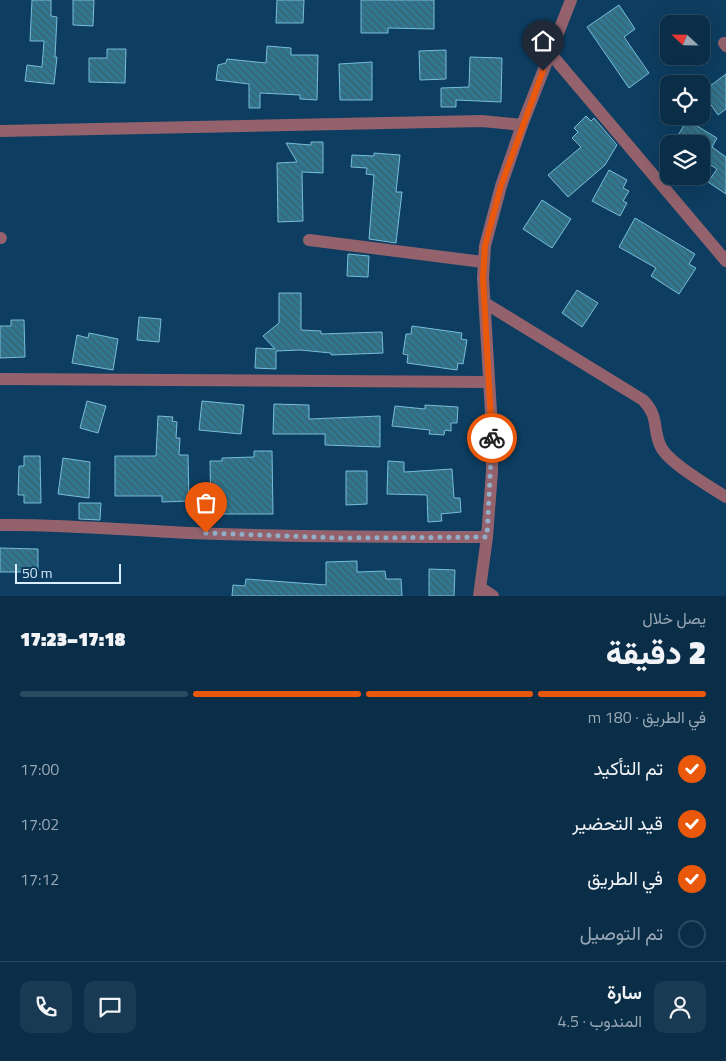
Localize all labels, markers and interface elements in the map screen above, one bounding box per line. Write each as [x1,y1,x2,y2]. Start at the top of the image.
north arrow [660,15,710,65]
map controls [660,15,710,185]
pin [522,20,564,71]
icon: home [529,27,557,55]
button: locate [660,75,710,125]
button: layers [660,135,710,185]
courier [467,413,517,463]
icon: bike [478,424,506,452]
pin [185,482,227,533]
icon: bag [192,489,220,517]
scale bar [15,561,121,584]
text: 50 m [22,562,52,583]
text: يصل خلال [642,606,706,630]
text: 17:18–17:23 [20,624,125,653]
text: 2 دقيقة [606,628,706,676]
text: في الطريق · 180 m [588,705,706,729]
text: تم التأكيد [593,753,663,782]
icon: check [678,755,706,783]
text: 17:00 [20,757,59,781]
text: قيد التحضير [572,808,663,837]
icon: check [678,810,706,838]
text: 17:02 [20,812,59,836]
text: في الطريق [587,863,663,892]
icon: check [678,865,706,893]
text: 17:12 [20,867,59,891]
text: تم التوصيل [580,918,663,947]
text: سارة [607,977,642,1006]
button: phone [20,981,72,1033]
button: chat [84,981,136,1033]
button: person [654,981,706,1033]
text: المندوب · 4.5 [558,1009,642,1033]

